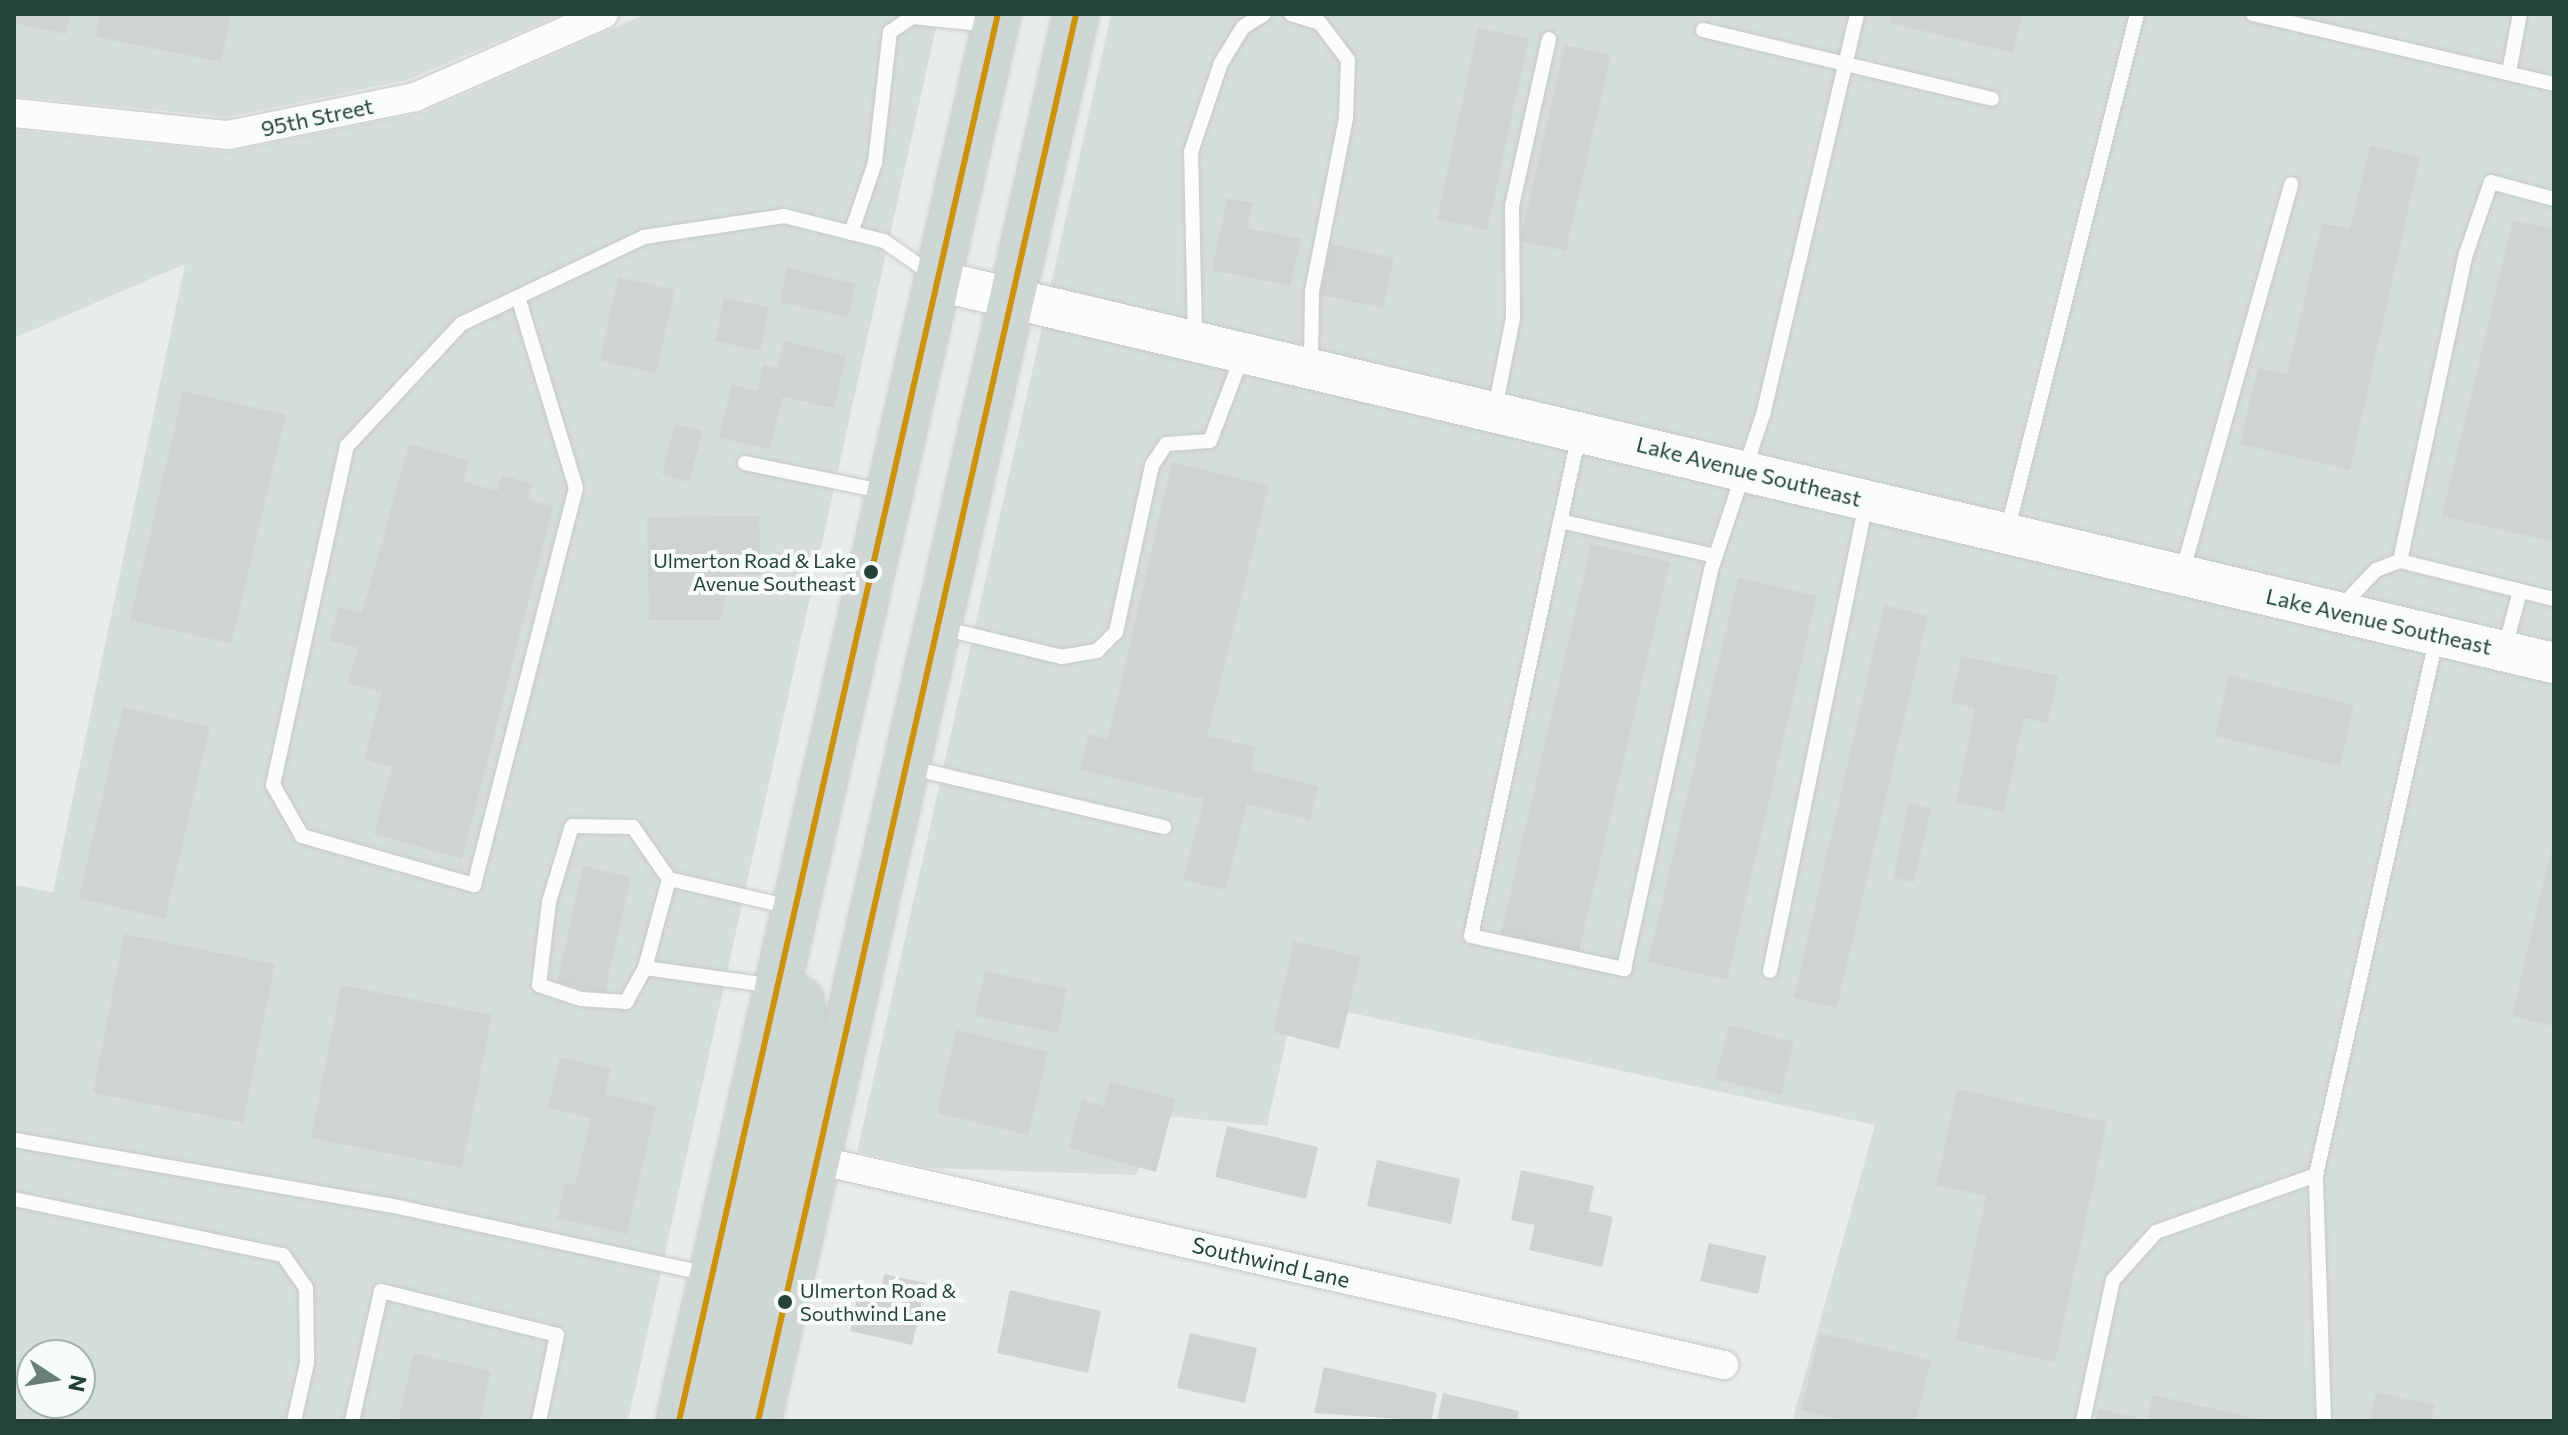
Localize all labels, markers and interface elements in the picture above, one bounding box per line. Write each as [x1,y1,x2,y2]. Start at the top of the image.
street label: 95th Street [258,92,376,142]
street label: Lake Avenue Southeast [1634,430,1864,512]
place label: Ulmerton Road & Lake Avenue Southeast [653,548,856,595]
marker: Ulmerton Road & Lake Avenue Southeast [863,564,879,580]
street label: Lake Avenue Southeast [2264,582,2494,660]
street label: Southwind Lane [1190,1231,1352,1293]
place label: Ulmerton Road & Southwind Lane [800,1278,956,1325]
marker: Ulmerton Road & Southwind Lane [777,1294,793,1310]
north arrow [16,1339,96,1419]
text: N [63,1373,93,1395]

